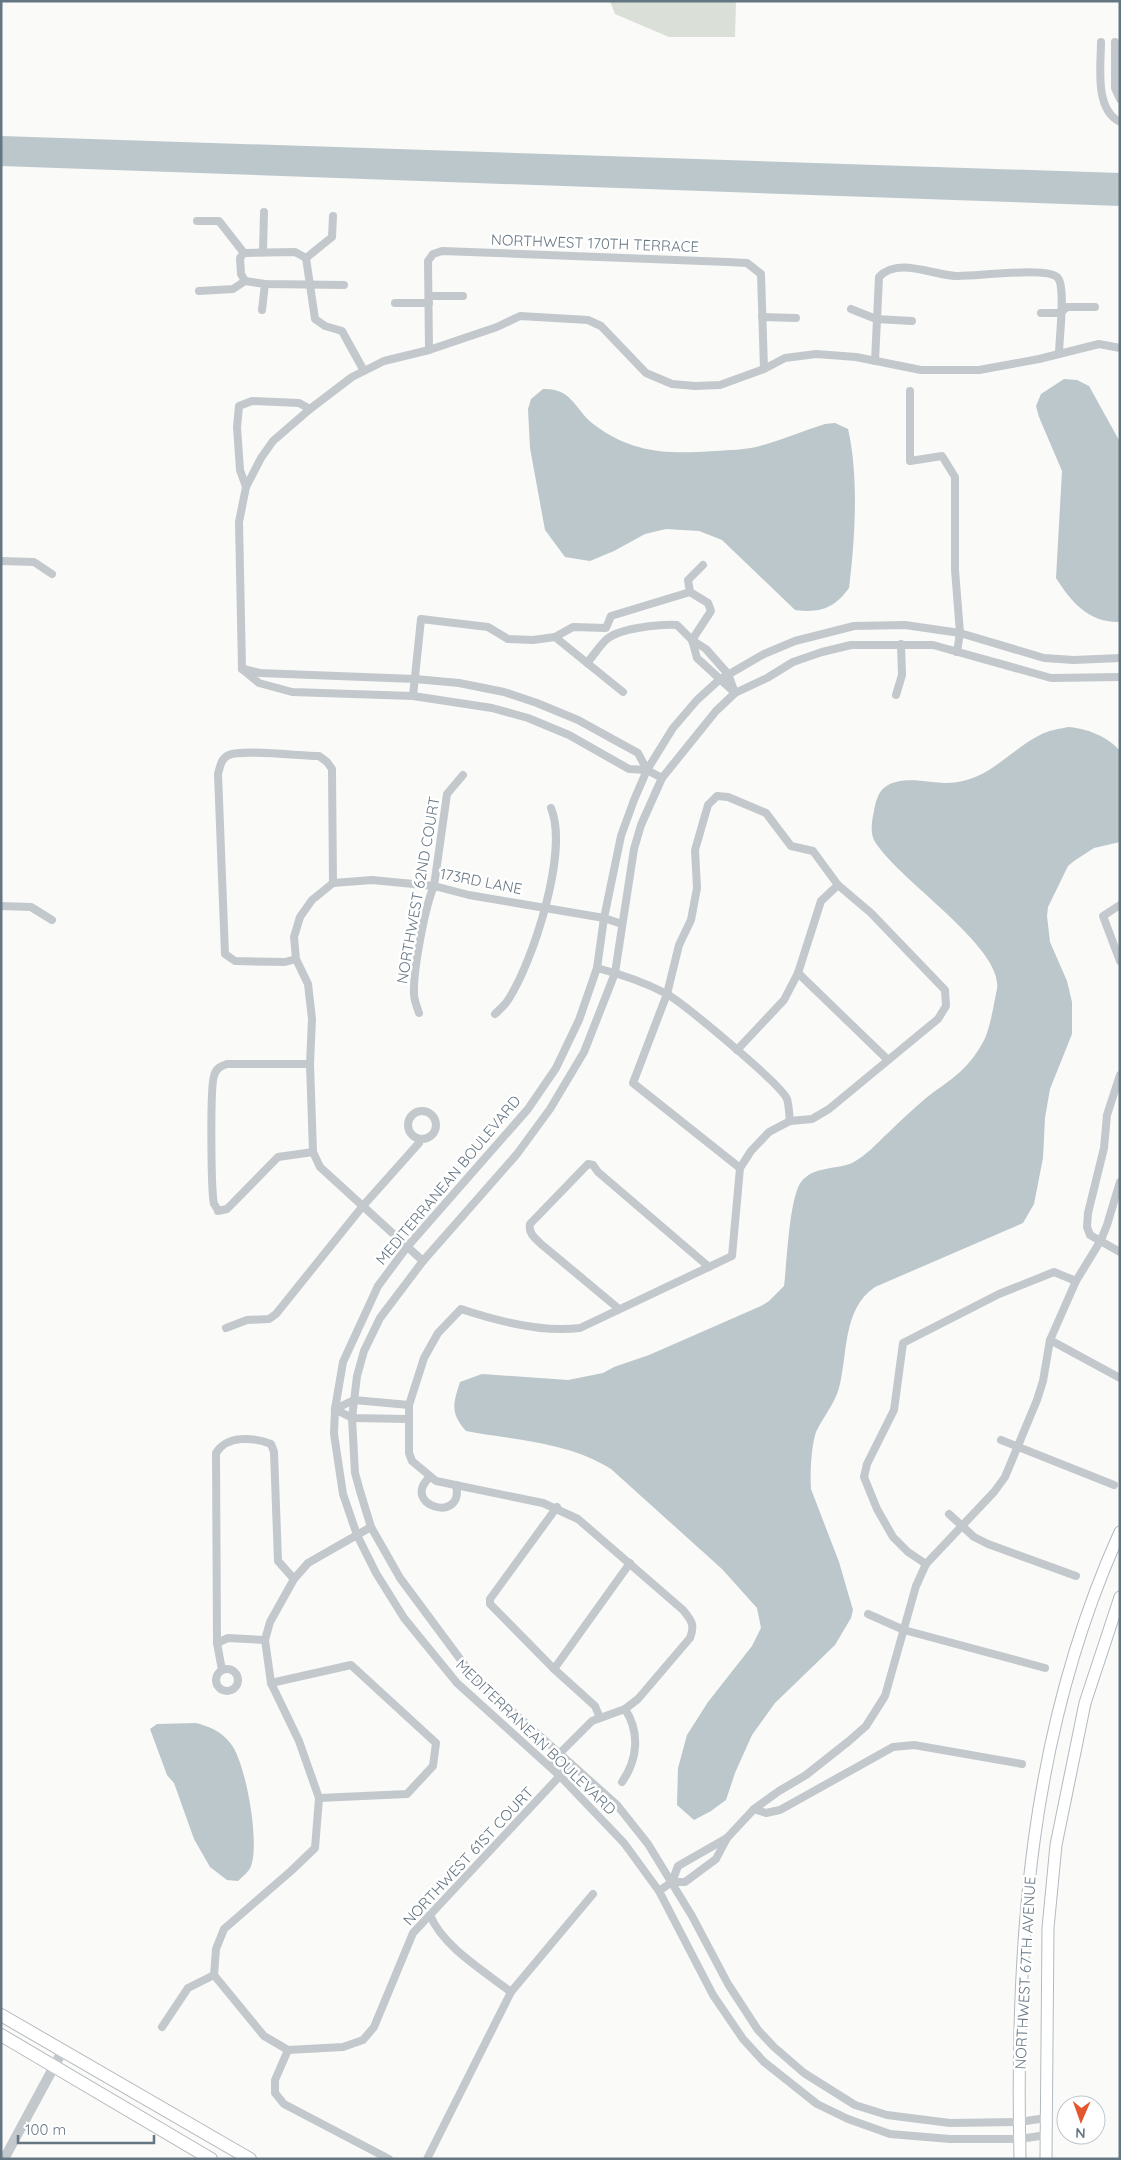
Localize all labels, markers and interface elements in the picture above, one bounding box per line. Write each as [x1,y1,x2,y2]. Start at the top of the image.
street label: NORTHWEST 170TH TERRACE [491,230,699,256]
street label: NORTHWEST 62ND COURT [392,795,444,985]
street label: 173RD LANE [438,864,524,898]
street label: MEDITERRANEAN BOULEVARD [371,1091,525,1269]
street label: MEDITERRANEAN BOULEVARD [452,1655,620,1819]
street label: NORTHWEST 61ST COURT [399,1783,537,1929]
street label: NORTHWEST 67TH AVENUE [1010,1876,1040,2070]
north arrow [1056,2095,1106,2145]
scale bar [18,2112,154,2144]
text: 100 m [25,2120,66,2139]
text: N [1075,2124,1086,2142]

